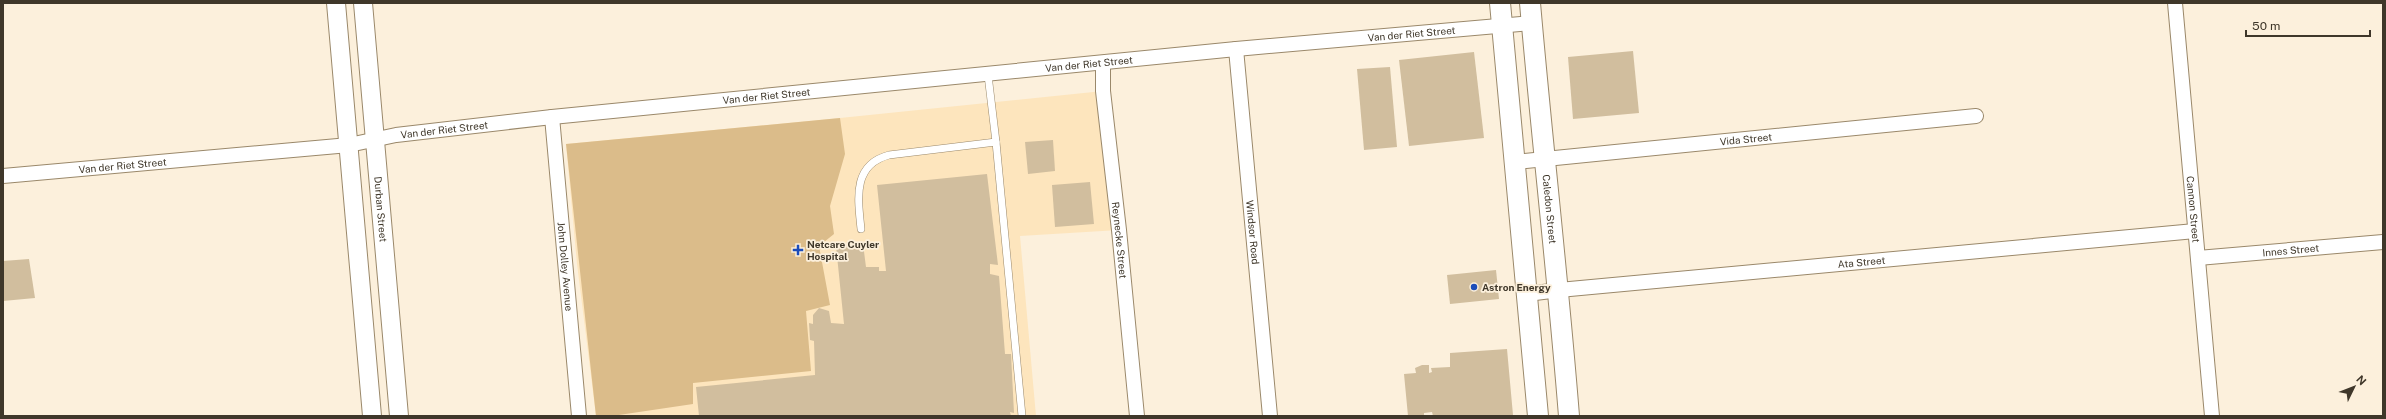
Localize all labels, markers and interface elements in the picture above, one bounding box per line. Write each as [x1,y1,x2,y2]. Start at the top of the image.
scale bar [2246,12,2370,38]
text: 50 m [2252,19,2280,33]
street label: Van der Riet Street [1367,24,1456,43]
street label: Van der Riet Street [1044,53,1133,74]
street label: Van der Riet Street [722,85,811,106]
street label: Van der Riet Street [400,118,489,140]
street label: Vida Street [1719,130,1773,148]
street label: Van der Riet Street [78,155,167,175]
street label: Caledon Street [1540,174,1559,245]
street label: Cannon Street [2185,175,2202,243]
street label: Durban Street [372,176,390,243]
street label: Windsor Road [1244,199,1262,265]
street label: Reynecke Street [1110,201,1130,279]
street label: John Dolley Avenue [555,221,576,312]
place label: Netcare Cuyler Hospital [807,238,879,262]
street label: Innes Street [2262,242,2320,258]
marker: Netcare Cuyler Hospital [792,244,804,256]
street label: Ata Street [1837,254,1886,270]
place label: Astron Energy [1482,281,1551,293]
marker: Astron Energy [1469,282,1479,292]
north arrow [2334,367,2374,407]
text: N [2354,373,2369,387]

